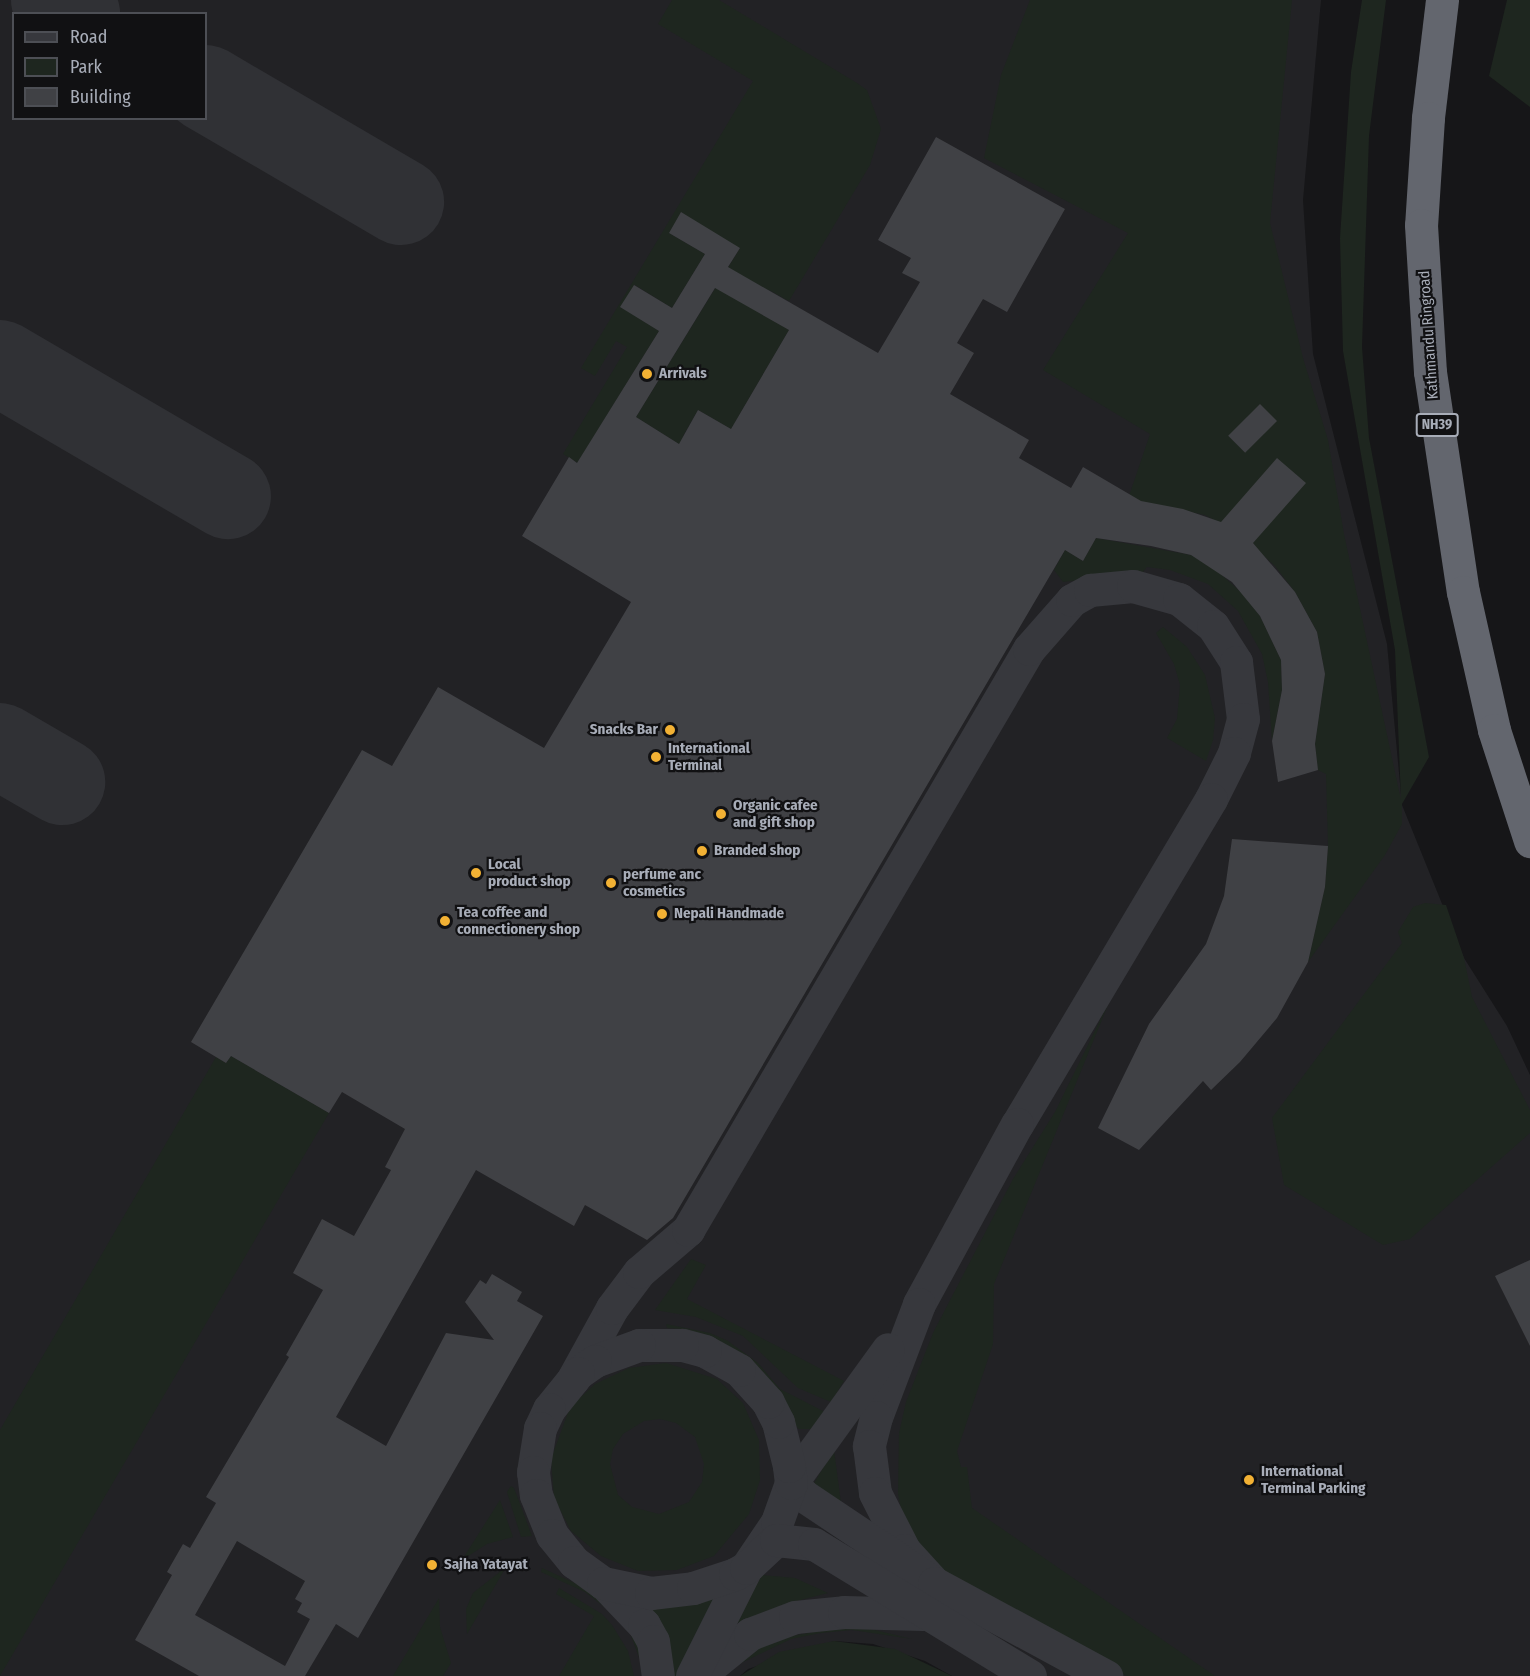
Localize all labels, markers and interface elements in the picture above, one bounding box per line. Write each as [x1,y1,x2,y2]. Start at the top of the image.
legend [12,12,207,120]
text: Road [70,26,107,48]
text: Park [70,56,102,78]
text: Building [70,86,131,108]
street label: Kathmandu Ringroad [1416,270,1442,400]
place label: Arrivals [659,365,707,383]
marker: Arrivals [640,367,654,381]
road number: NH39 [1414,414,1460,436]
place label: Snacks Bar [590,721,658,739]
marker: Snacks Bar [663,723,677,737]
place label: International Terminal [668,739,750,774]
marker: International Terminal [649,750,663,764]
place label: Organic cafee and gift shop [733,796,818,831]
marker: Organic cafee and gift shop [714,807,728,821]
place label: Branded shop [714,842,800,860]
marker: Branded shop [695,844,709,858]
place label: Local product shop [488,855,571,890]
place label: perfume anc cosmetics [623,865,701,900]
marker: Local product shop [469,866,483,880]
marker: perfume anc cosmetics [604,876,618,890]
place label: Tea coffee and connectionery shop [457,903,580,938]
place label: Nepali Handmade [674,905,784,923]
marker: Nepali Handmade [655,907,669,921]
marker: Tea coffee and connectionery shop [438,914,452,928]
place label: International Terminal Parking [1261,1462,1366,1497]
marker: International Terminal Parking [1242,1473,1256,1487]
place label: Sajha Yatayat [444,1556,528,1574]
marker: Sajha Yatayat [425,1558,439,1572]

